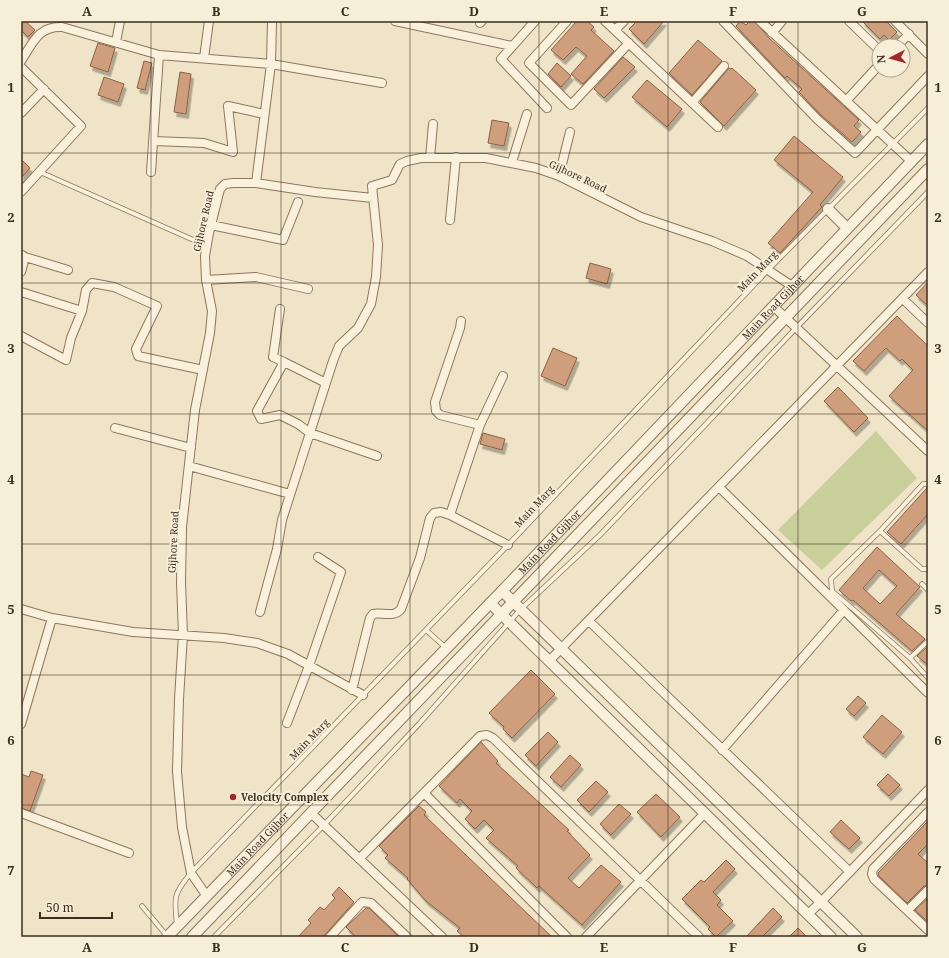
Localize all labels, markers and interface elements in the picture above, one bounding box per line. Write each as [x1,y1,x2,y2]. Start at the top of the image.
text: A [82,2,92,20]
text: B [212,2,221,20]
text: C [341,2,350,20]
text: D [469,2,479,20]
text: E [600,2,609,20]
text: F [729,2,737,20]
text: G [857,2,867,20]
north arrow [871,38,911,78]
text: N [873,54,888,64]
text: 1 [7,78,15,96]
text: 1 [934,78,942,96]
street label: Gijhore Road [547,157,609,195]
street label: Gijhore Road [189,189,217,253]
text: 2 [7,208,15,226]
text: 2 [934,208,942,226]
street label: Main Marg [734,247,781,295]
street label: Main Road Gijhor [739,271,807,342]
text: 3 [7,339,15,357]
text: 3 [934,339,942,357]
text: 4 [7,470,15,488]
text: 4 [934,470,942,488]
street label: Main Marg [511,482,557,530]
street label: Main Road Gijhor [515,506,584,577]
street label: Gijhore Road [164,511,182,573]
text: 5 [7,600,15,618]
text: 5 [934,600,942,618]
street label: Main Marg [286,715,333,763]
text: 6 [7,731,15,749]
text: 6 [934,731,942,749]
place label: Velocity Complex [241,790,329,804]
marker: Velocity Complex [228,792,238,802]
street label: Main Road Gijhor [223,808,292,879]
text: 7 [7,861,15,879]
text: 7 [934,861,942,879]
scale bar [40,894,112,920]
text: 50 m [46,899,74,916]
text: A [82,938,92,956]
text: B [212,938,221,956]
text: C [341,938,350,956]
text: D [469,938,479,956]
text: E [600,938,609,956]
text: F [729,938,737,956]
text: G [857,938,867,956]

